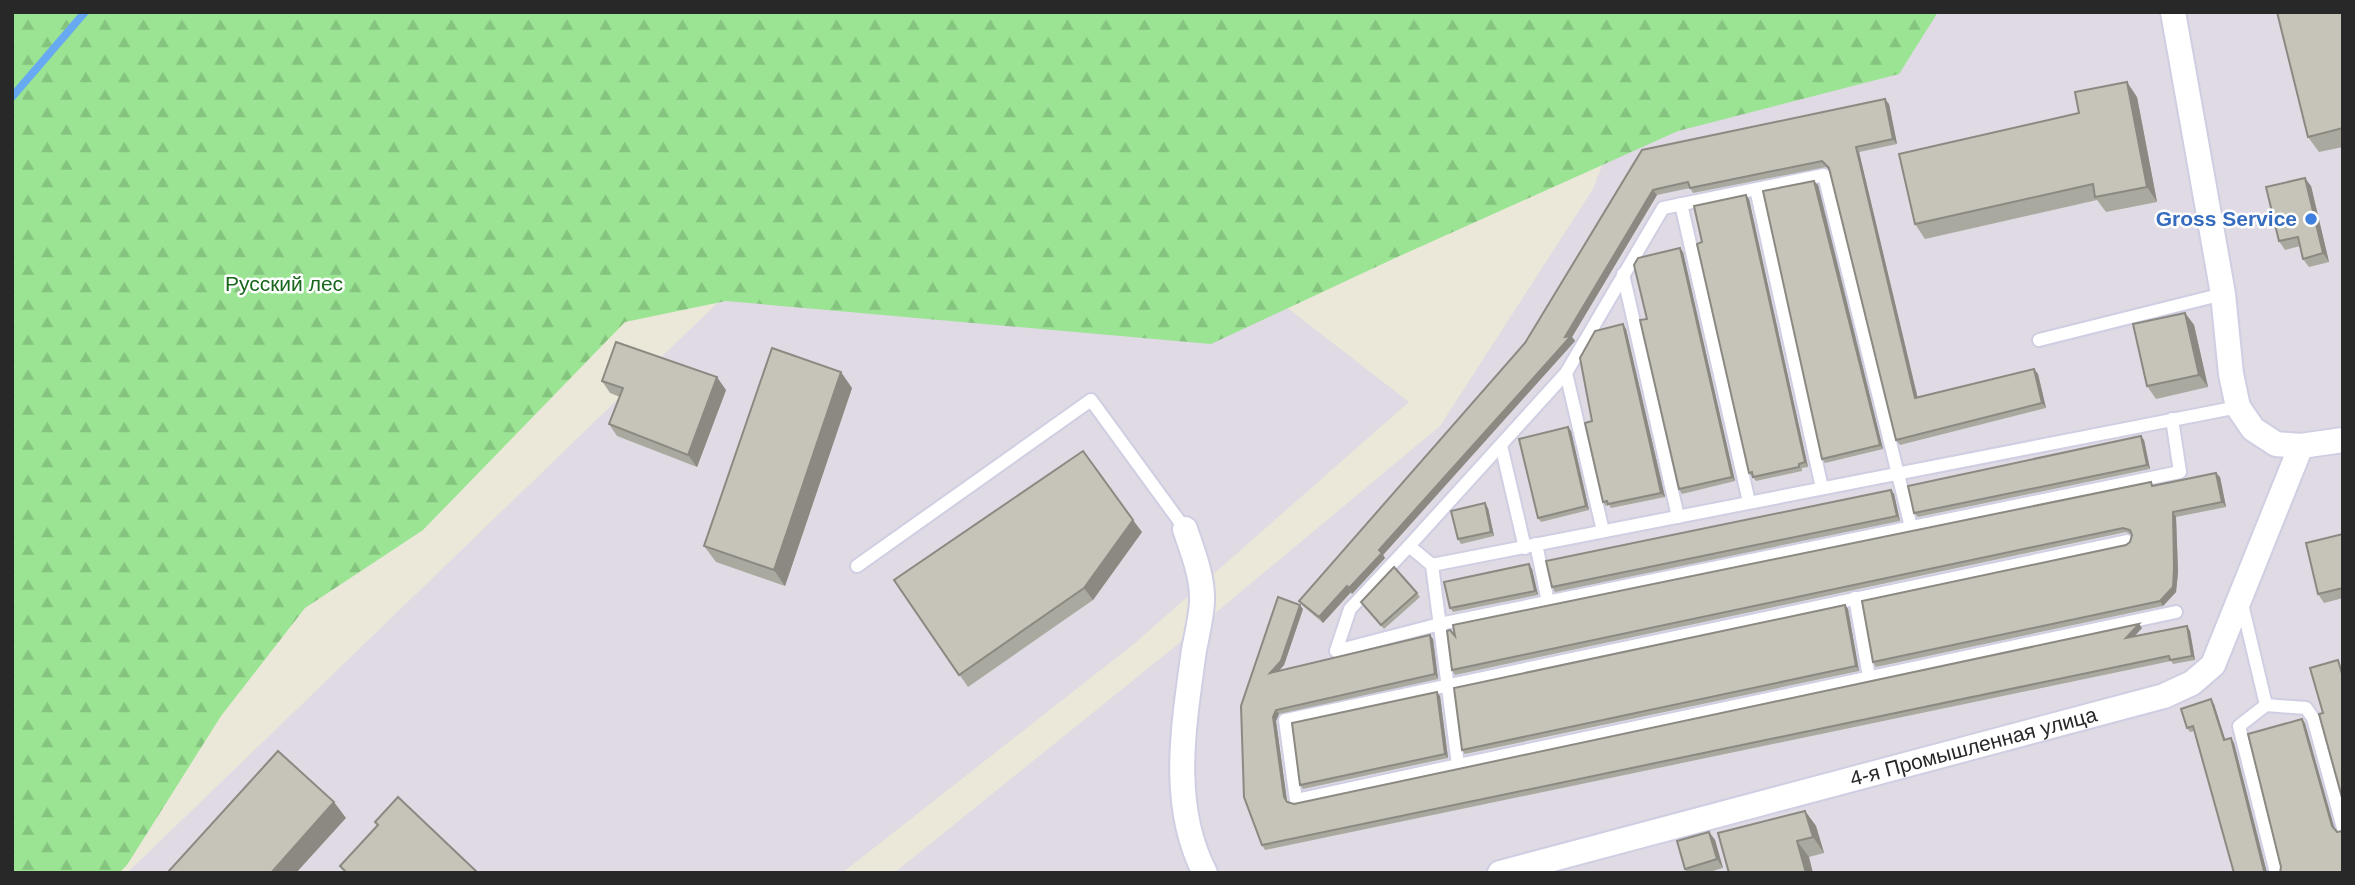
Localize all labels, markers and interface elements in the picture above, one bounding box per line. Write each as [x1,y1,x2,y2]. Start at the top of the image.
place label: Gross Service [2156,207,2297,230]
marker: Gross Service [2303,211,2319,227]
park label: Русский лес [225,272,343,295]
street label: 4-я Промышленная улица [1847,702,2100,790]

